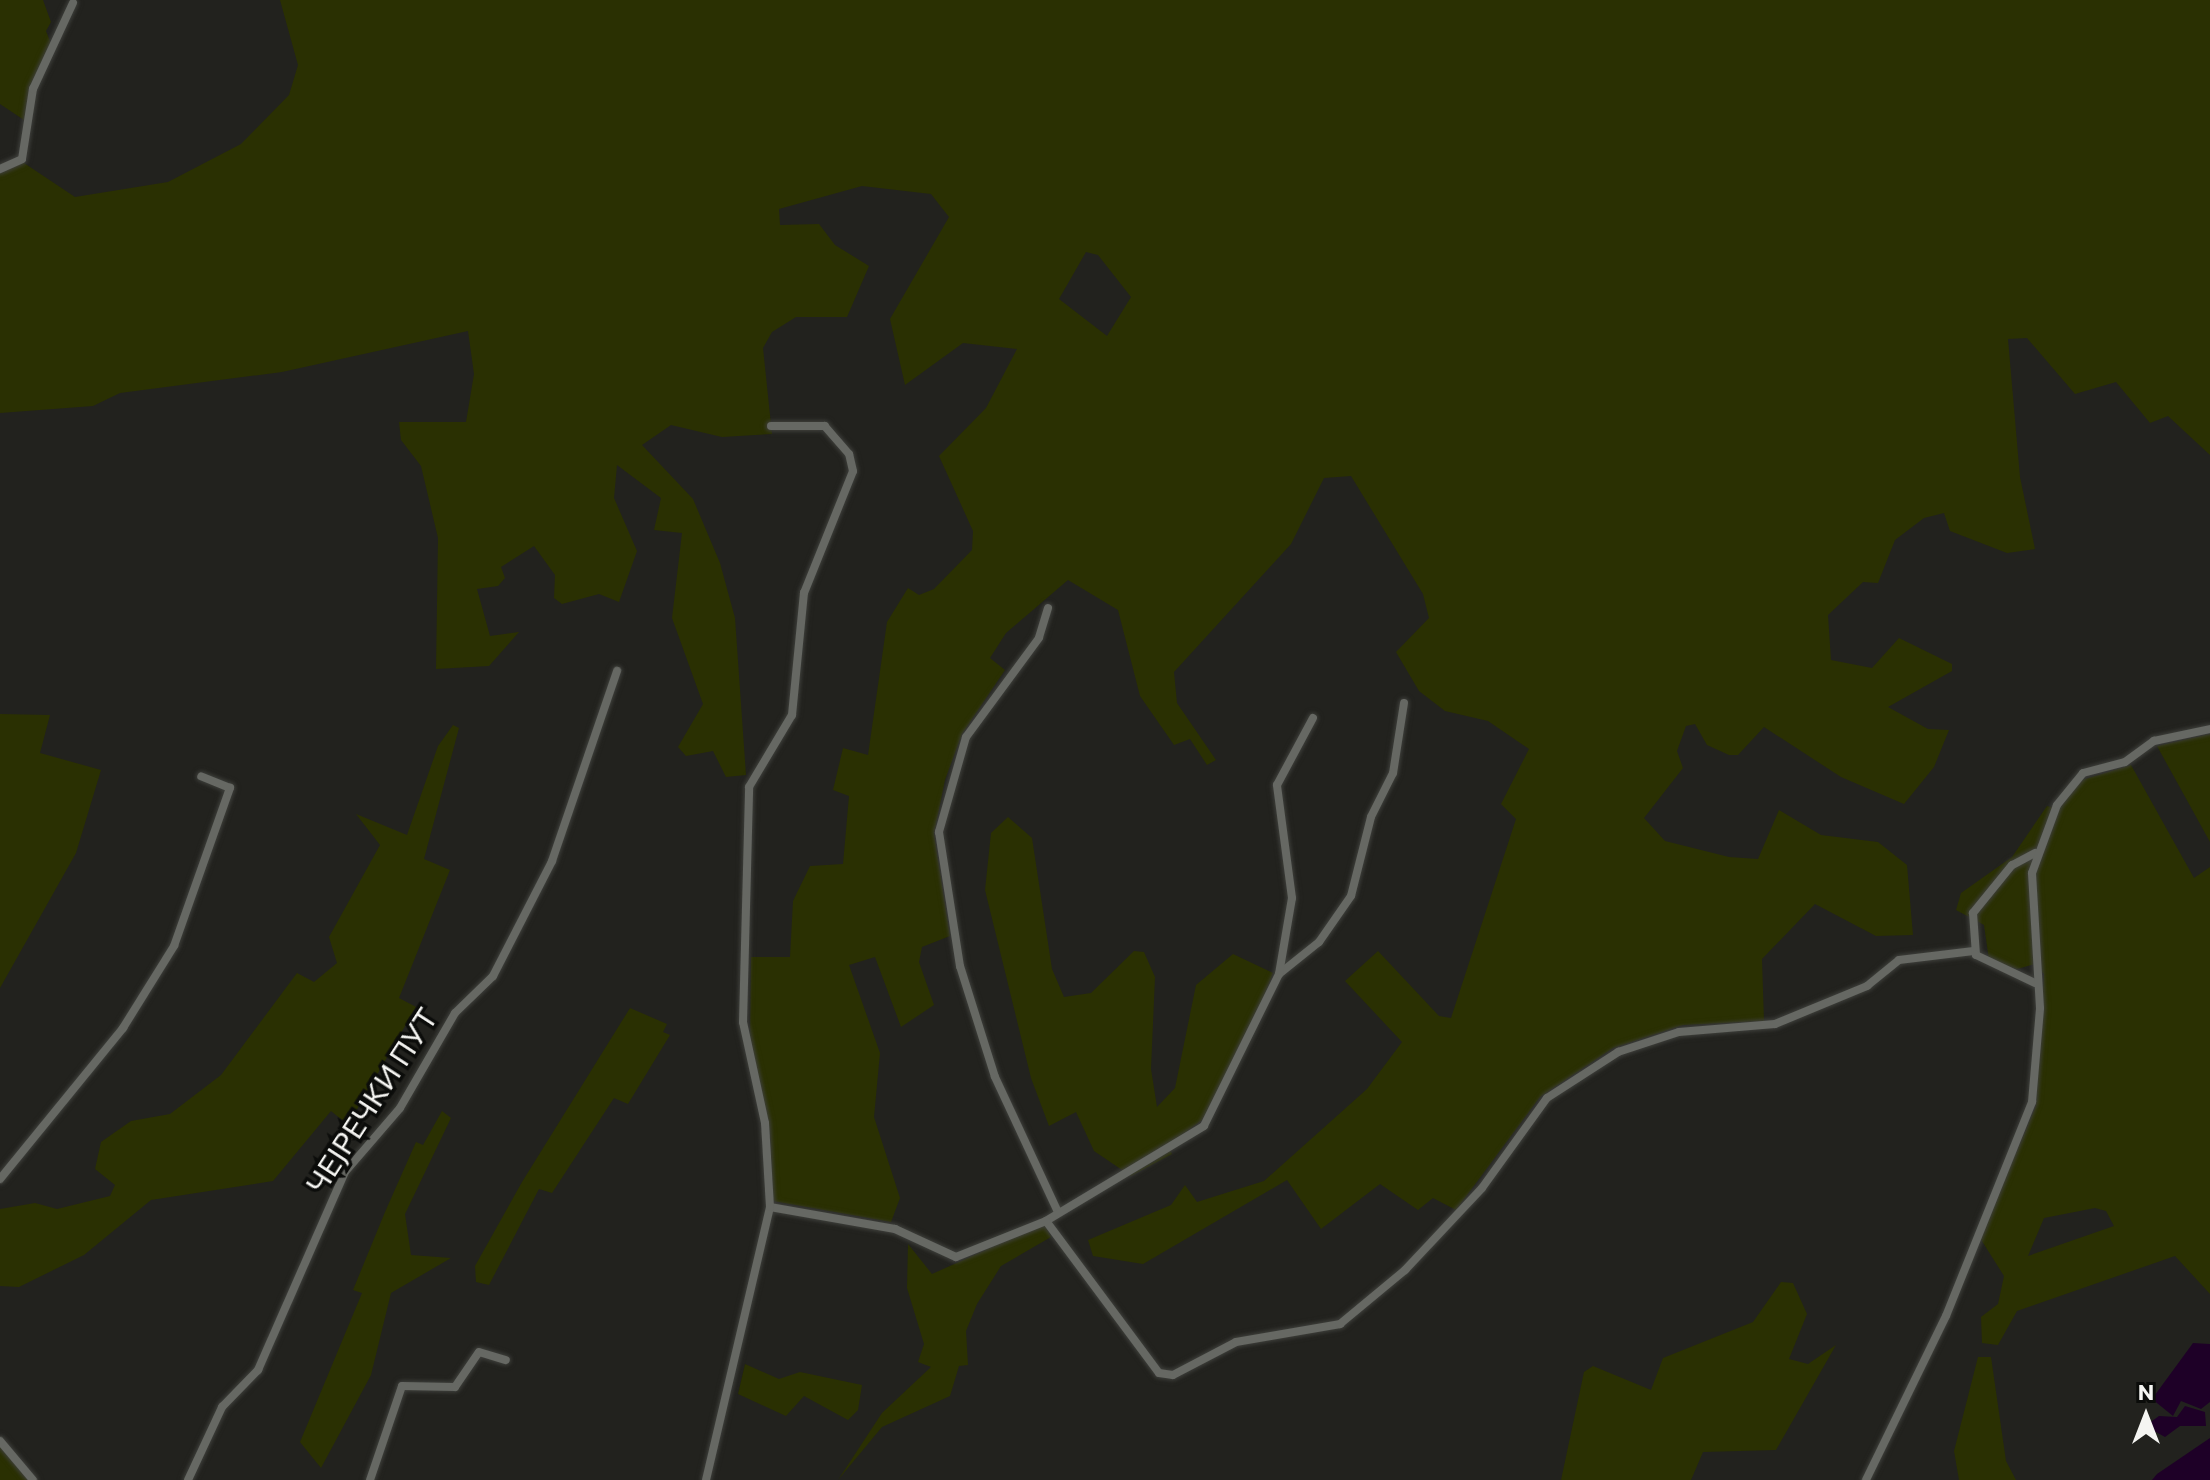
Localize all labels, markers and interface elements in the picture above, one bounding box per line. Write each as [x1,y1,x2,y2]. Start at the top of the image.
street label: ЧЕЈРЕЧКИ ПУТ [298,1000,444,1200]
north arrow [2106,1376,2186,1456]
text: N [2138,1378,2154,1405]

